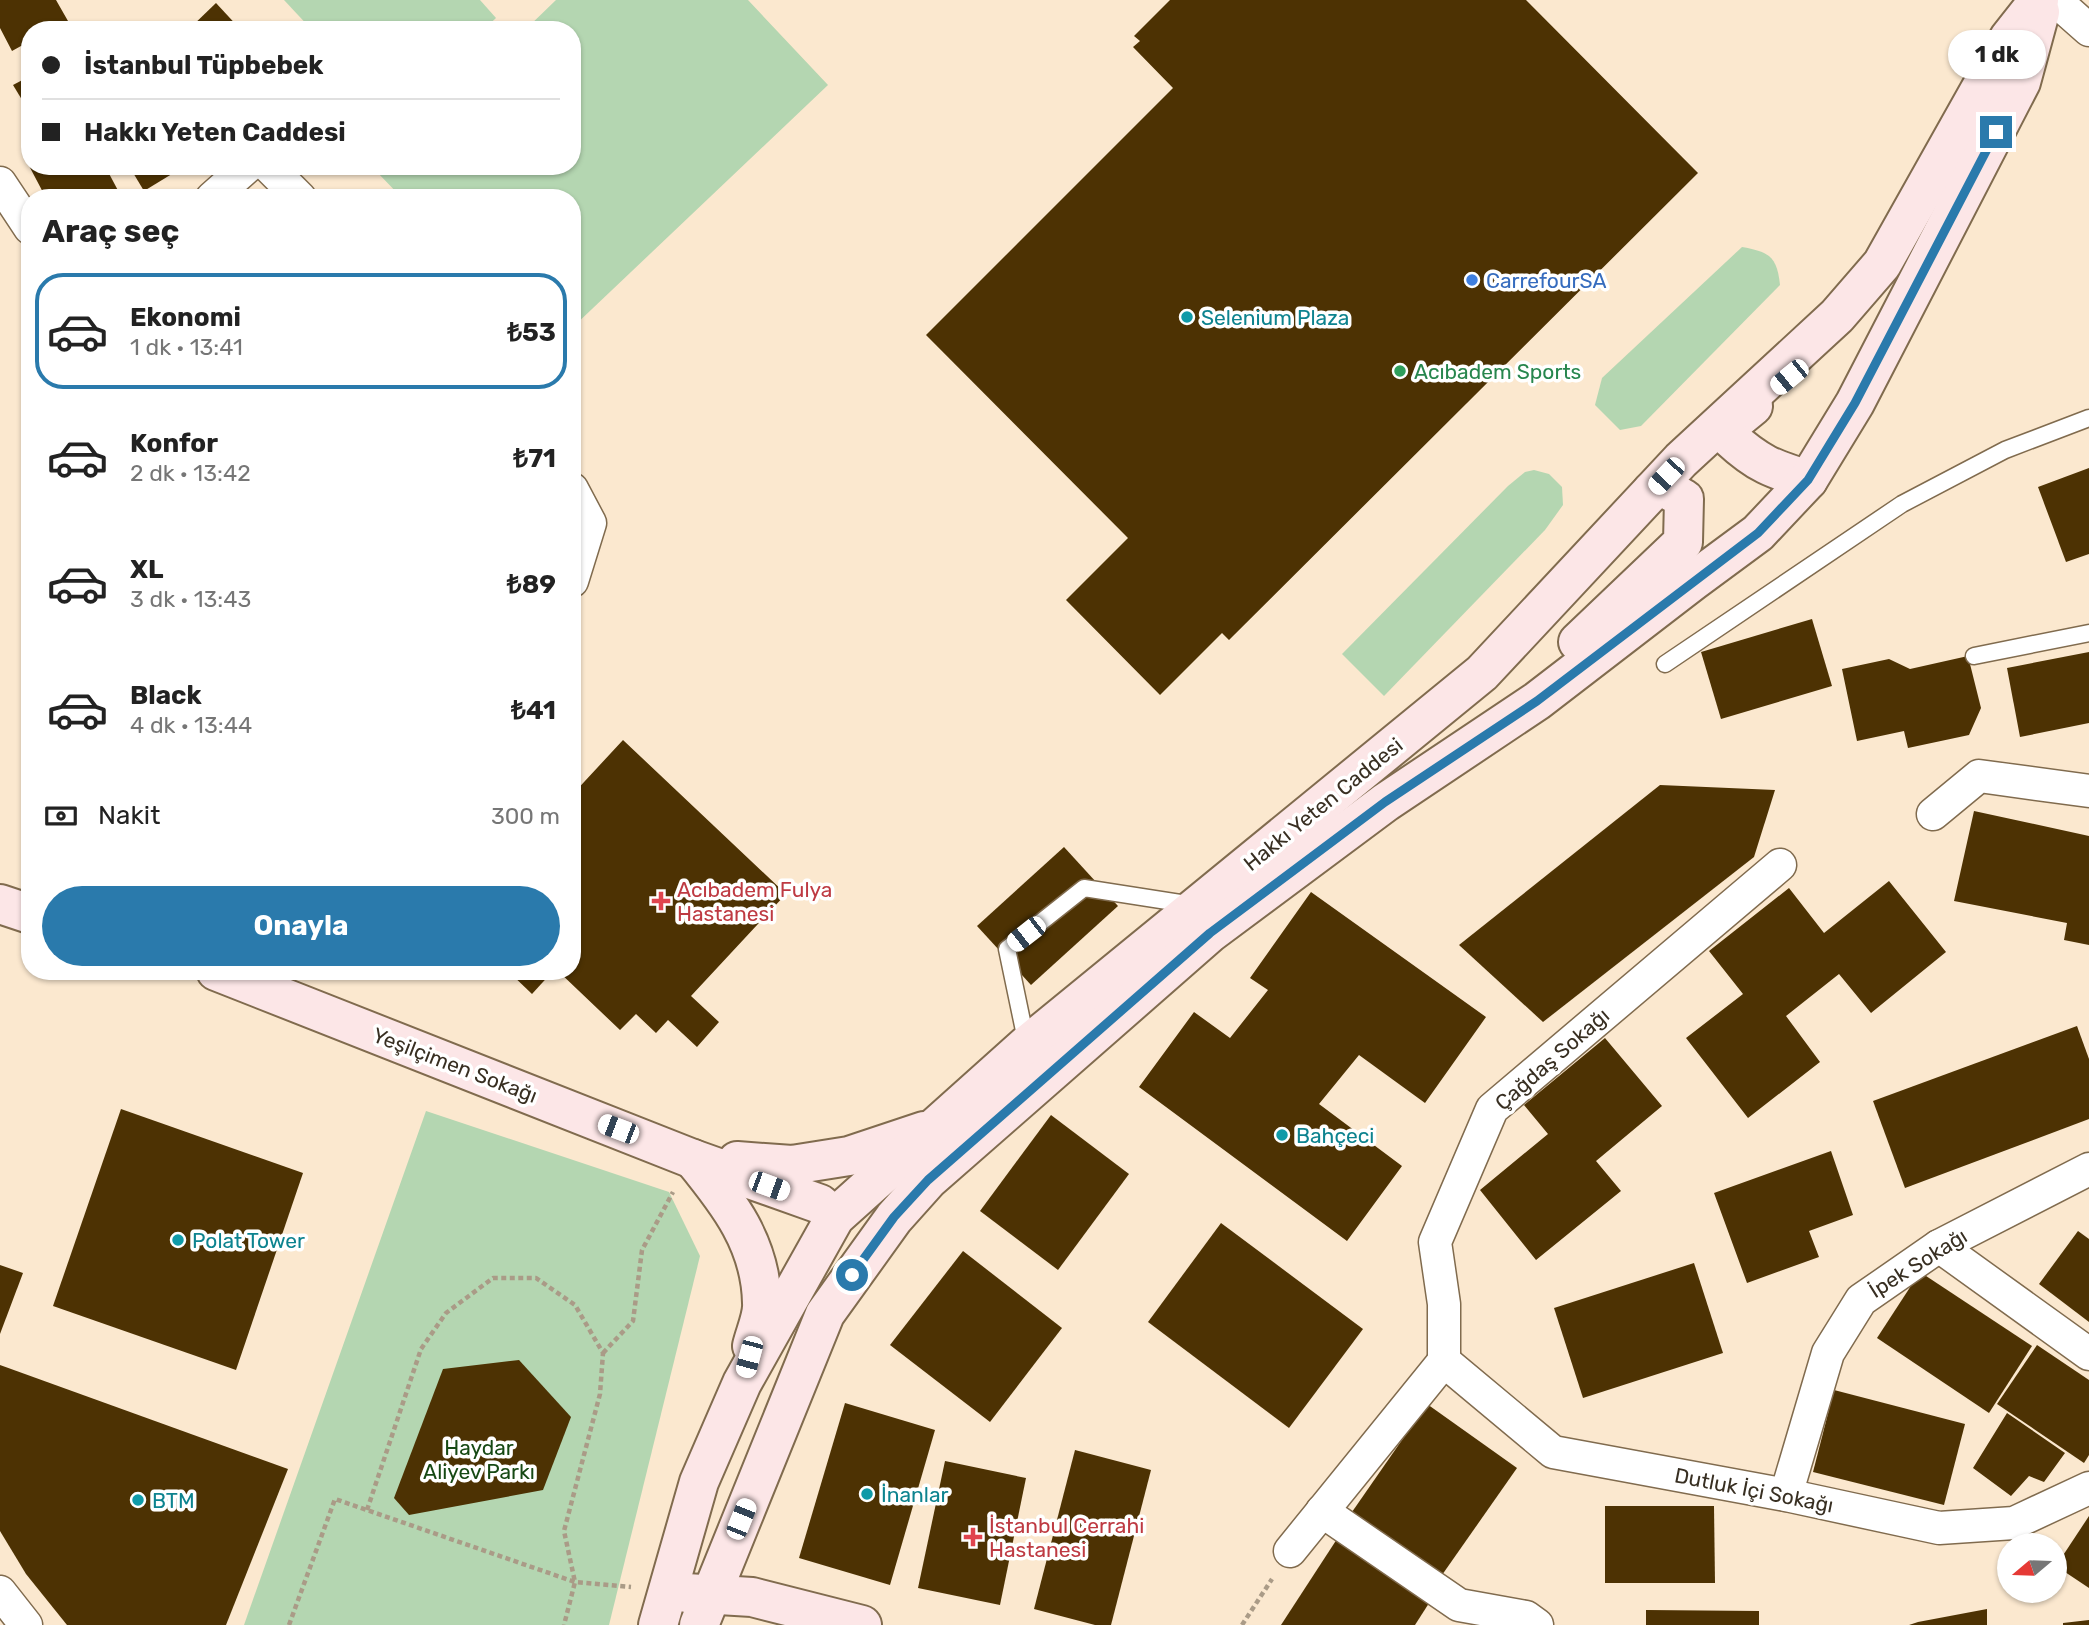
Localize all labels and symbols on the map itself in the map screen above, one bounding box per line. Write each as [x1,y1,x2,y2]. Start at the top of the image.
callout: 1 dk [1947,31,2045,80]
route end [1980,116,2012,148]
place label: CarrefourSA [1486,268,1606,293]
marker: CarrefourSA [1464,272,1480,288]
place label: Selenium Plaza [1201,305,1349,330]
marker: Selenium Plaza [1179,309,1195,325]
car [1767,356,1812,398]
place label: Acıbadem Sports [1414,359,1581,384]
marker: Acıbadem Sports [1392,363,1408,379]
car [1644,453,1689,499]
street label: Hakkı Yeten Caddesi [1238,732,1408,876]
place label: Acıbadem Fulya Hastanesi [677,877,832,926]
marker: Acıbadem Fulya Hastanesi [651,891,671,911]
car [1003,913,1050,955]
street label: Çağdaş Sokağı [1490,1003,1614,1115]
street label: Yeşilçimen Sokağı [369,1022,541,1108]
car [595,1112,642,1146]
place label: Bahçeci [1296,1123,1374,1148]
marker: Bahçeci [1274,1127,1290,1143]
car [746,1169,793,1203]
street label: İpek Sokağı [1864,1223,1972,1303]
place label: Polat Tower [192,1228,305,1253]
marker: Polat Tower [170,1232,186,1248]
route start [836,1259,868,1291]
car [734,1334,765,1380]
park label: Haydar Aliyev Parkı [423,1435,535,1484]
street label: Dutluk İçi Sokağı [1672,1462,1836,1518]
place label: İnanlar [881,1482,948,1507]
marker: İnanlar [859,1486,875,1502]
place label: BTM [152,1488,195,1513]
marker: BTM [130,1492,146,1508]
car [724,1496,759,1542]
place label: İstanbul Cerrahi Hastanesi [989,1513,1144,1562]
marker: İstanbul Cerrahi Hastanesi [963,1527,983,1547]
north arrow [1997,1533,2067,1603]

